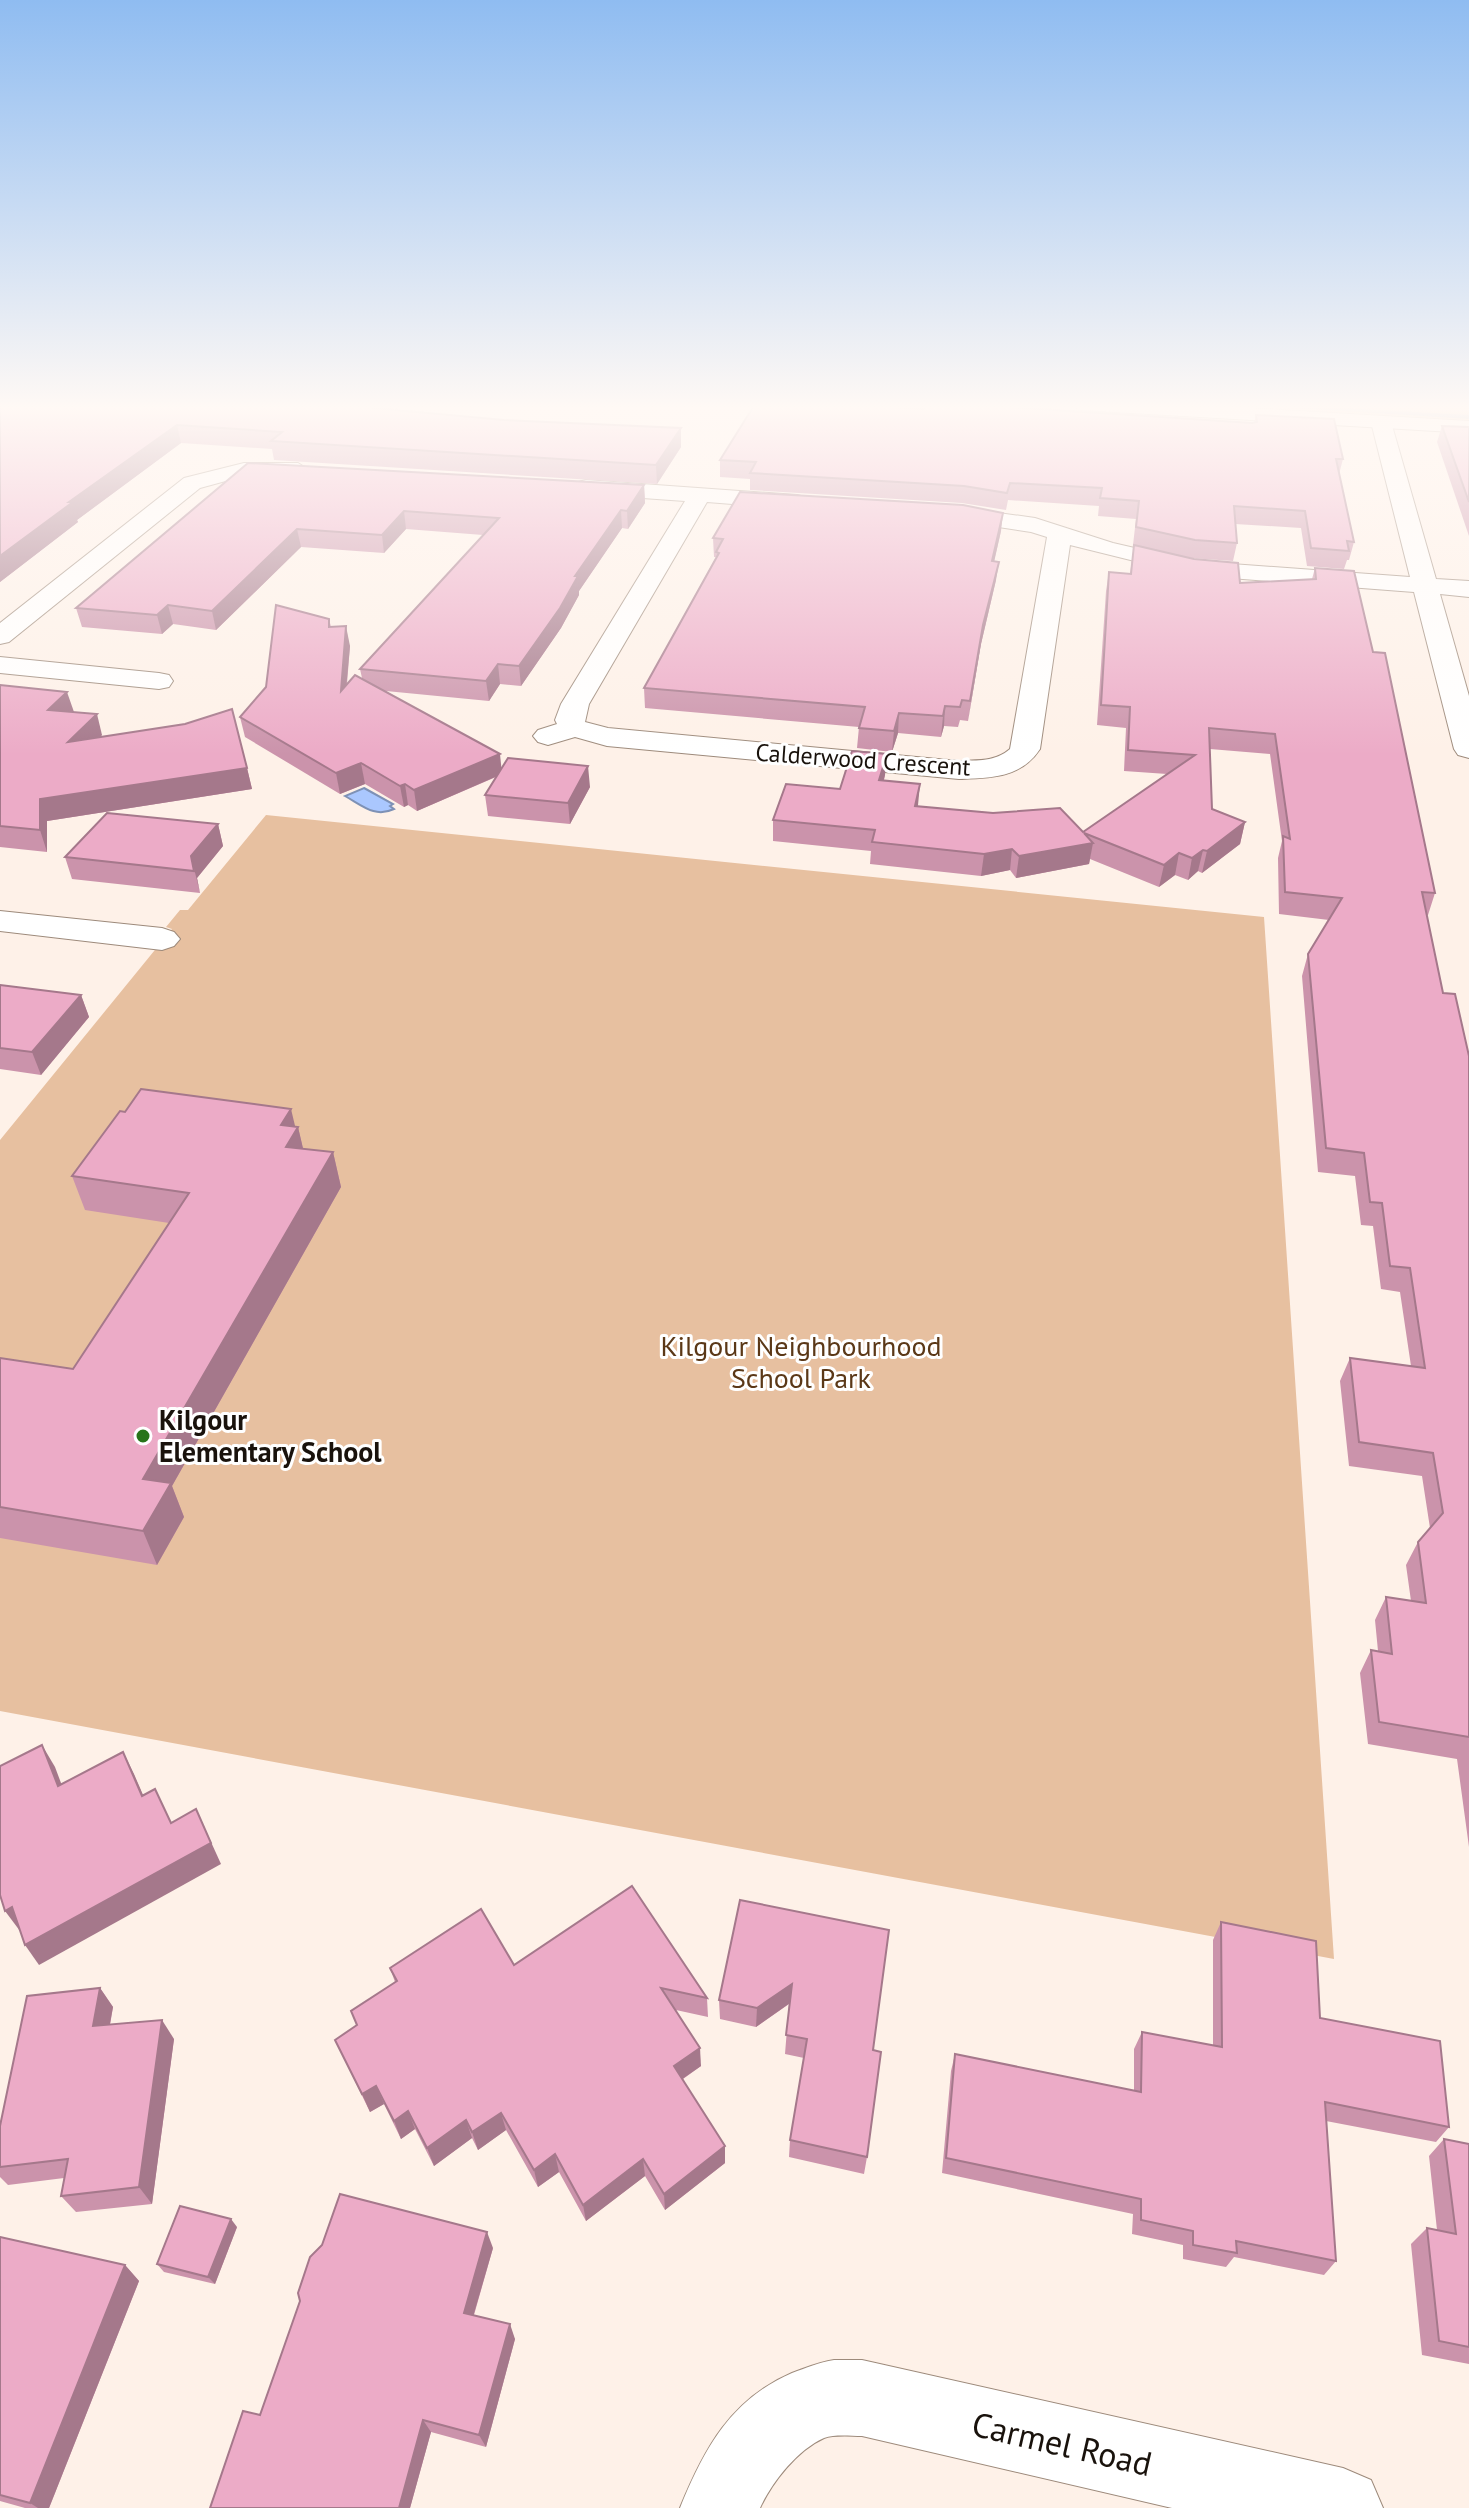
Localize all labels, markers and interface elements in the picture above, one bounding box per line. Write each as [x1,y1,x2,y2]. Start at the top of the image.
street label: Calderwood Crescent [755,737,972,782]
park label: Kilgour Neighbourhood School Park [661,1327,941,1396]
place label: Kilgour Elementary School [159,1401,382,1470]
marker: Kilgour Elementary School [134,1427,152,1445]
street label: Carmel Road [968,2401,1156,2485]

